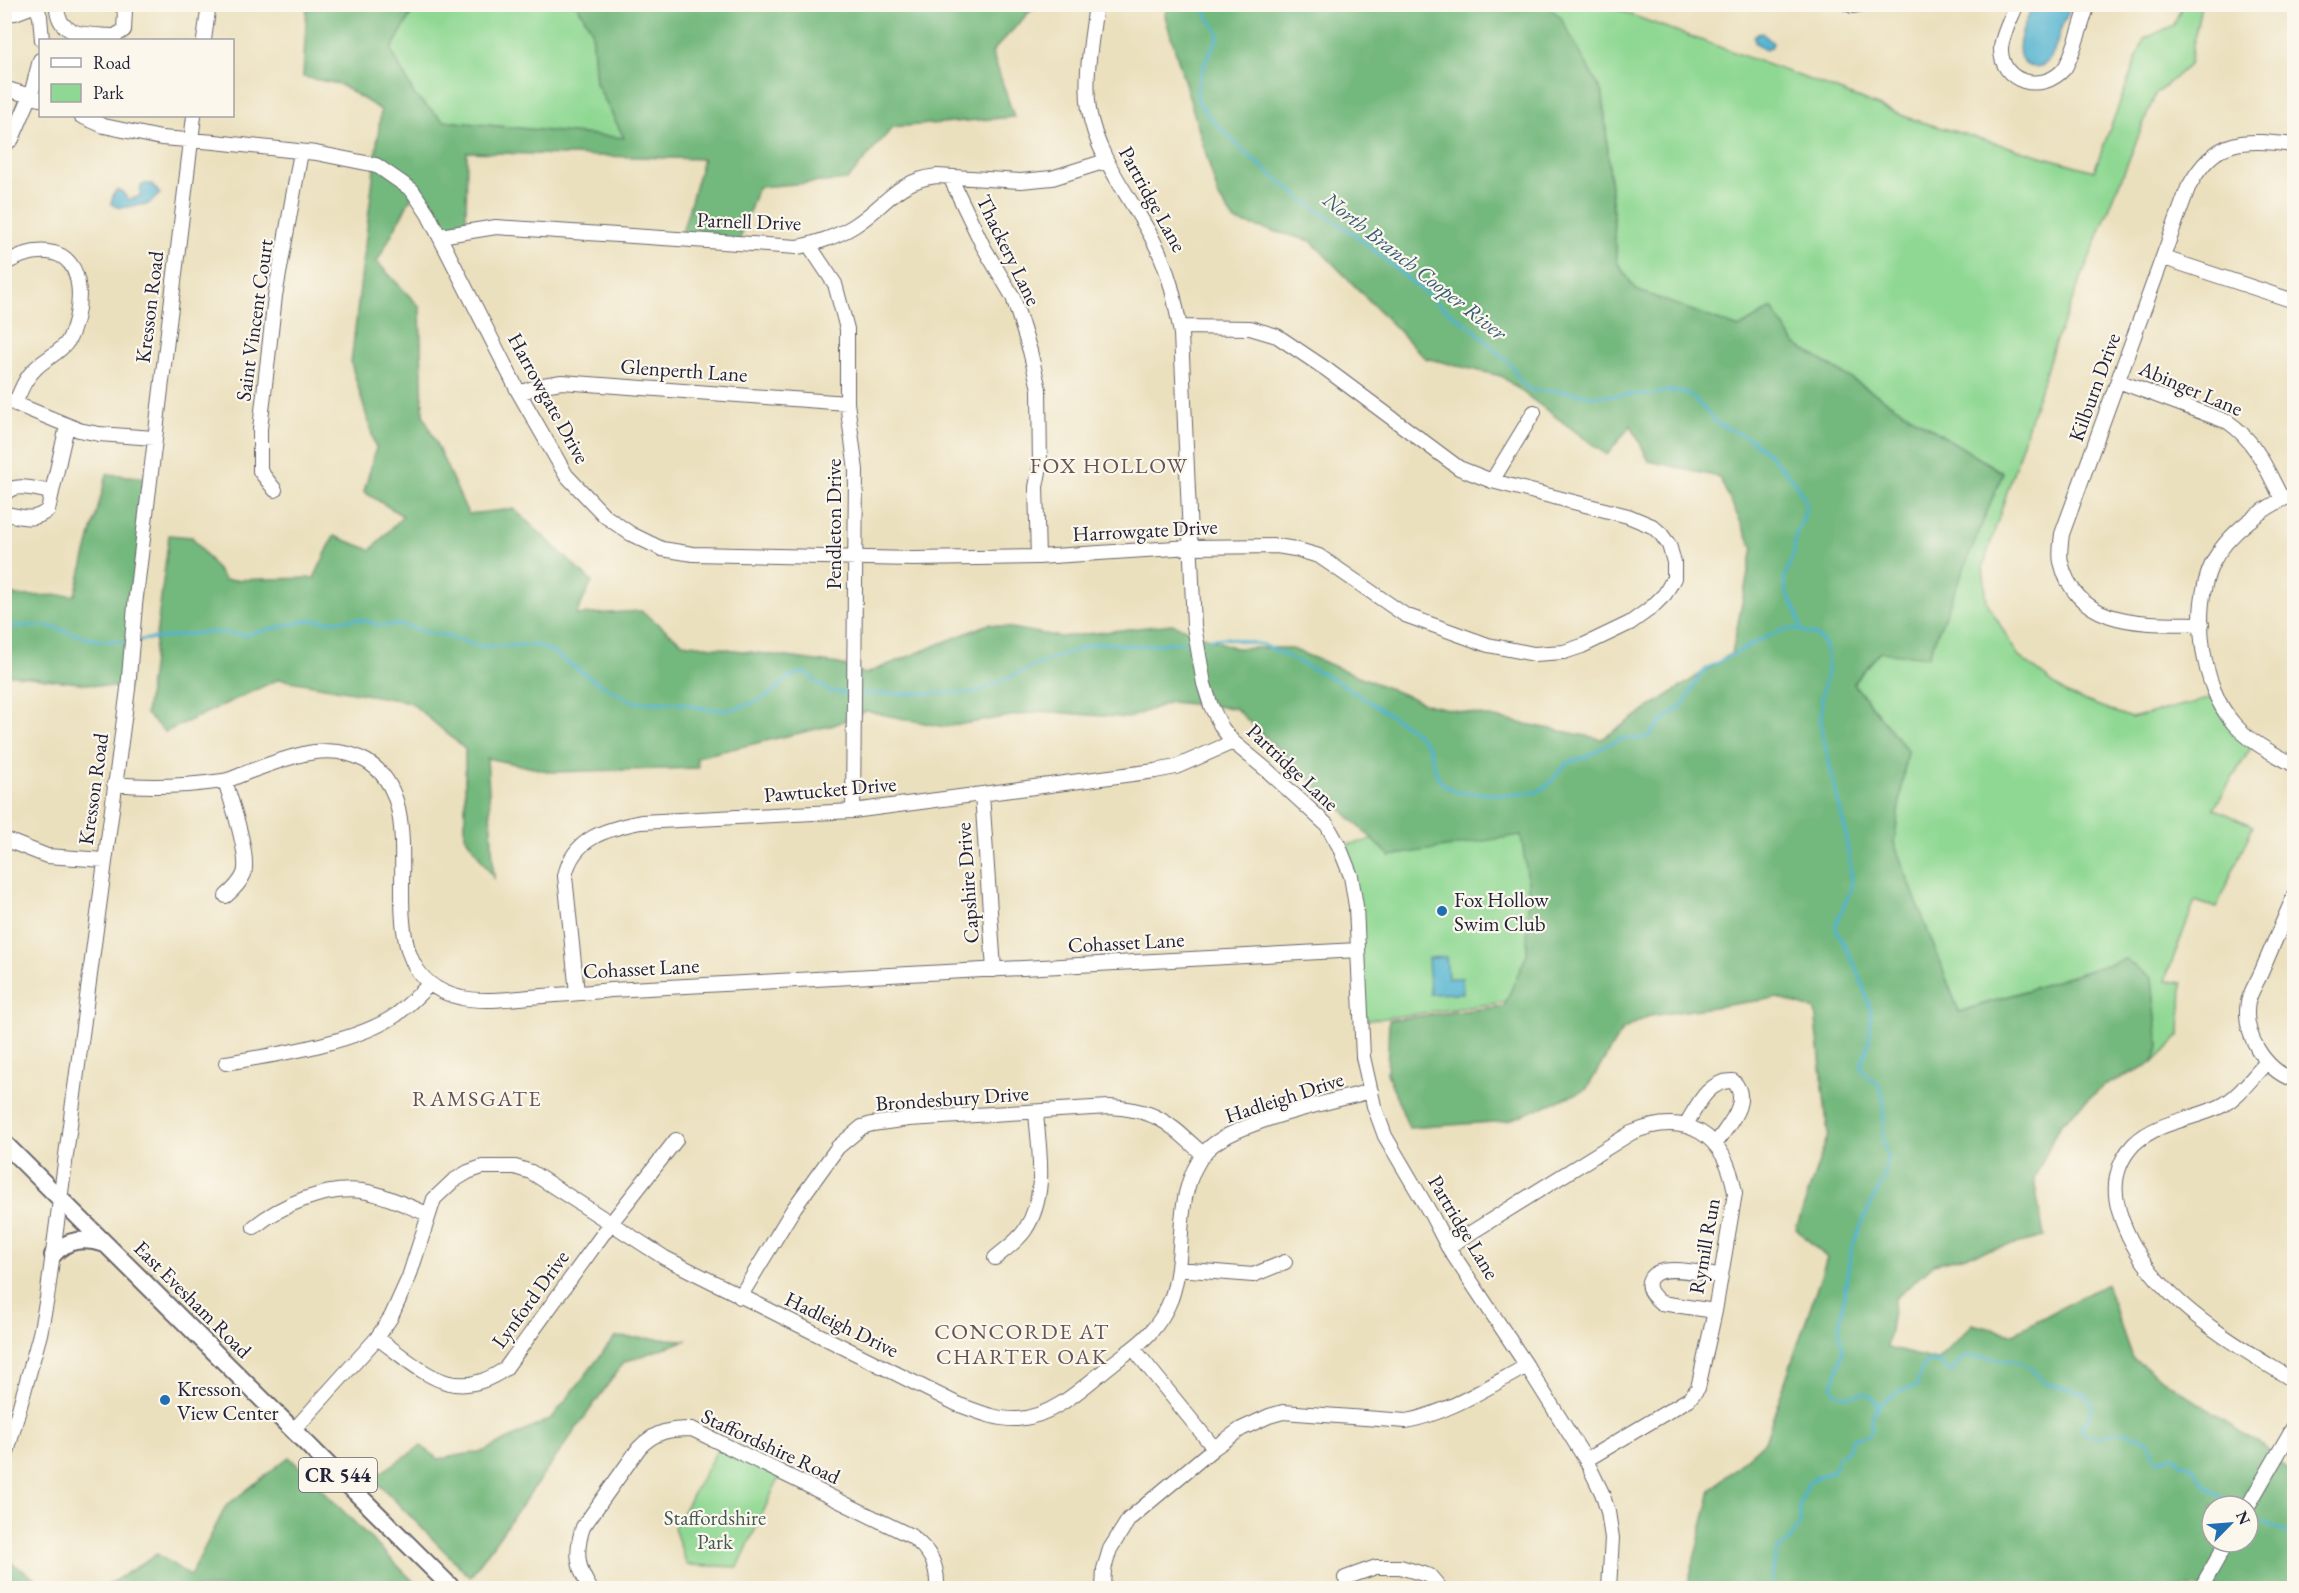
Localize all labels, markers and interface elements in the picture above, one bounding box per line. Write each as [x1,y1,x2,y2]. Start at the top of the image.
legend [39,39,234,117]
text: Road [93,51,132,74]
text: Park [93,81,124,104]
street label: Partridge Lane [1113,141,1193,257]
water label: North Branch Cooper River [1317,185,1514,348]
street label: Thackery Lane [971,190,1047,310]
street label: Parnell Drive [696,206,802,236]
street label: Saint Vincent Court [229,237,279,403]
street label: Kresson Road [129,249,169,365]
street label: Harrowgate Drive [502,328,596,468]
street label: Kilburn Drive [2062,329,2126,445]
street label: Glenperth Lane [620,352,748,388]
street label: Abinger Lane [2134,354,2247,422]
district label: FOX HOLLOW [1030,451,1188,480]
street label: Pendleton Drive [820,459,847,589]
street label: Harrowgate Drive [1072,513,1218,547]
street label: Partridge Lane [1241,717,1345,817]
street label: Kresson Road [72,731,114,847]
street label: Pawtucket Drive [763,770,897,808]
street label: Capshire Drive [949,822,985,944]
place label: Fox Hollow Swim Club [1454,886,1549,937]
marker: Fox Hollow Swim Club [1435,904,1449,918]
street label: Cohasset Lane [1067,925,1185,959]
street label: Cohasset Lane [582,951,700,985]
street label: Hadleigh Drive [1221,1065,1347,1129]
street label: Brondesbury Drive [874,1079,1030,1117]
district label: RAMSGATE [412,1084,542,1113]
street label: Partridge Lane [1422,1170,1506,1284]
street label: Rymill Run [1682,1196,1726,1296]
street label: East Evesham Road [128,1234,258,1364]
street label: Lynford Drive [485,1245,575,1353]
street label: Hadleigh Drive [781,1285,903,1363]
district label: CONCORDE AT CHARTER OAK [934,1317,1110,1371]
place label: Kresson View Center [177,1375,279,1426]
marker: Kresson View Center [158,1393,172,1407]
street label: Staffordshire Road [697,1402,845,1490]
road number: CR 544 [299,1458,377,1492]
north arrow [2200,1494,2260,1554]
park label: Staffordshire Park [664,1504,766,1555]
text: N [2231,1508,2255,1528]

